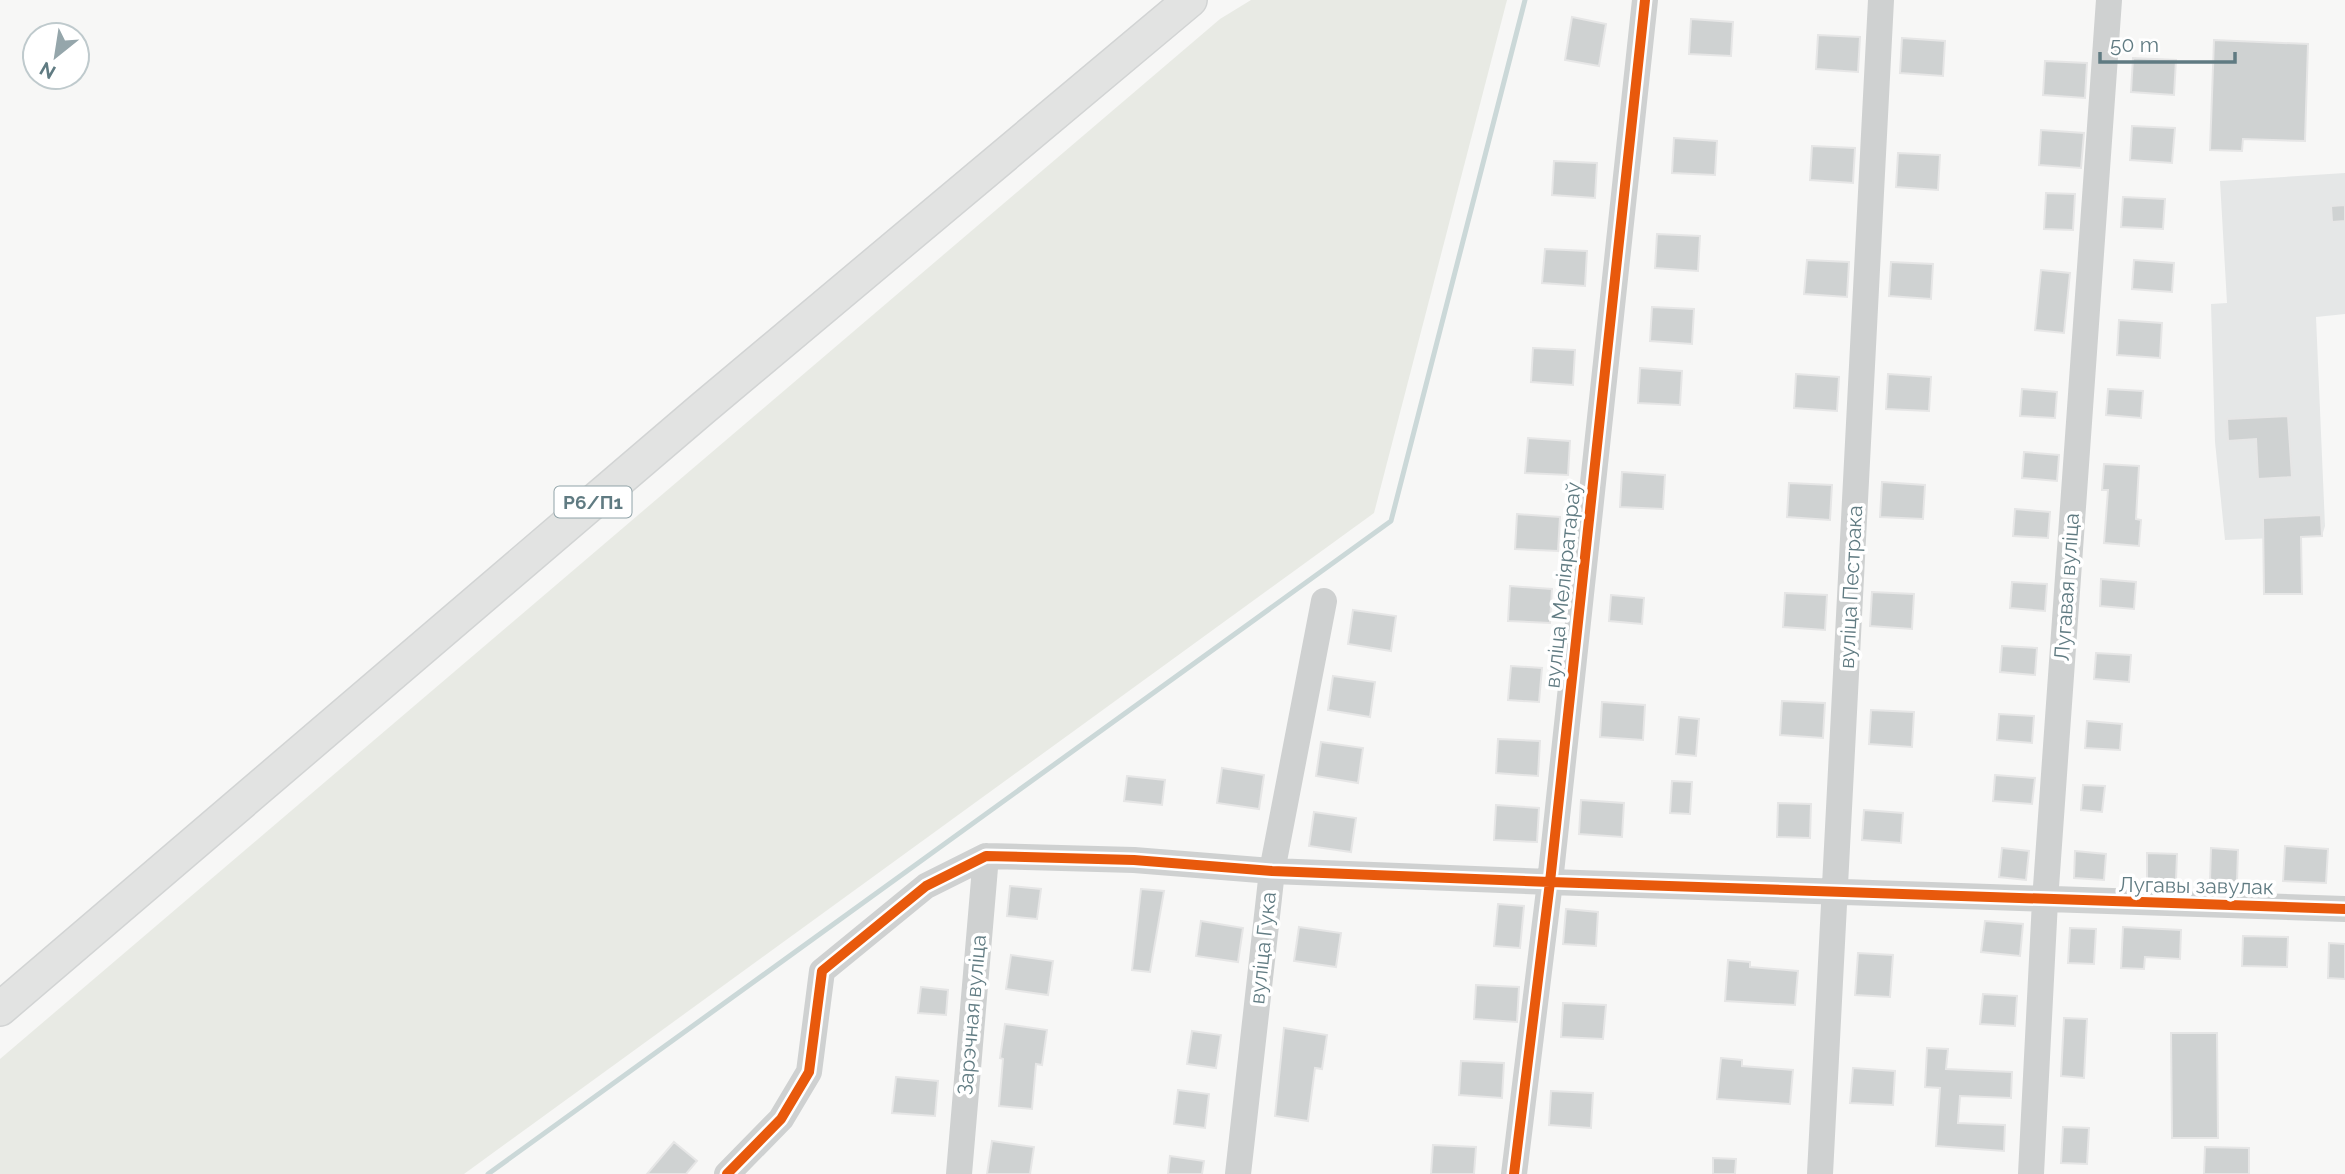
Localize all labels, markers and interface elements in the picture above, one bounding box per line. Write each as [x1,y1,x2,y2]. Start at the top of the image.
north arrow [21,21,91,91]
scale bar [2100,21,2235,65]
text: 50 m [2110,32,2159,57]
text: N [36,58,59,84]
street label: вуліца Меліяратараў [1539,481,1586,689]
road number: Р6/П1 [554,486,632,517]
street label: вуліца Пестрака [1834,505,1867,669]
street label: Лугавая вуліца [2049,512,2084,662]
street label: Лугавы завулак [2118,872,2274,899]
street label: вуліца Гука [1244,891,1281,1005]
street label: Зарэчная вуліца [952,934,991,1096]

